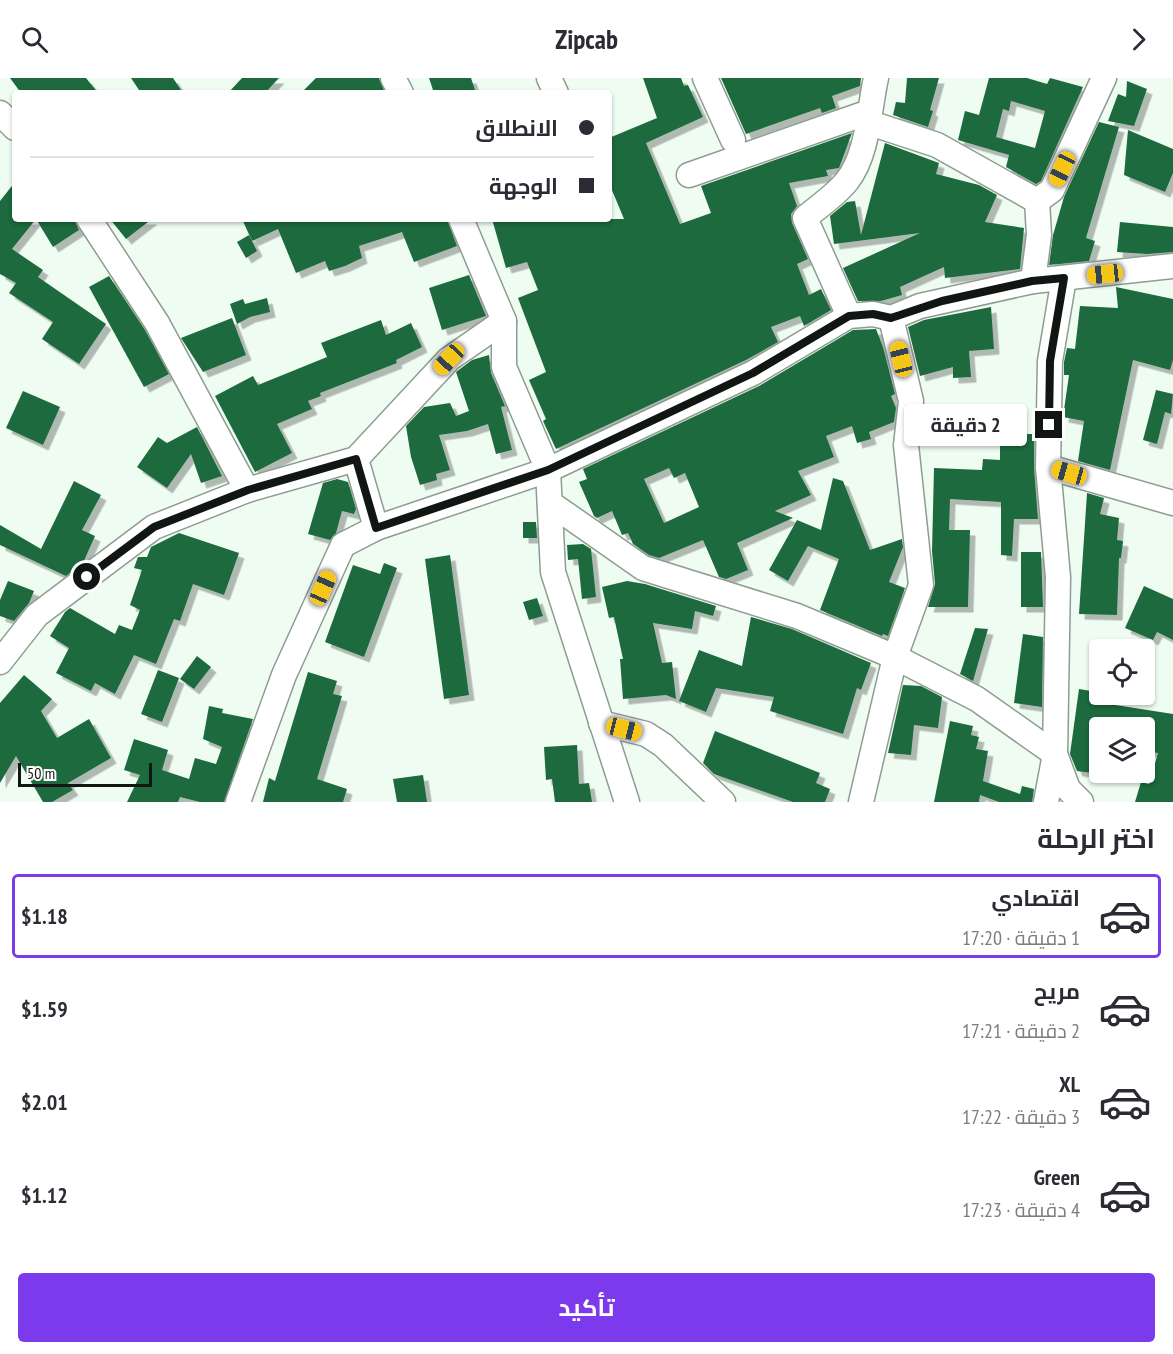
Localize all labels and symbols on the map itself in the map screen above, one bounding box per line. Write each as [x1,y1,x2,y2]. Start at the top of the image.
car [1046,149,1078,189]
car [1086,263,1124,285]
car [888,339,914,379]
car [430,340,468,378]
callout: 2 دقيقة [905,404,1028,446]
route end [1035,411,1062,438]
car [1049,459,1089,487]
route start [73,563,100,590]
car [307,568,339,608]
car [604,716,644,742]
scale bar [18,760,152,788]

